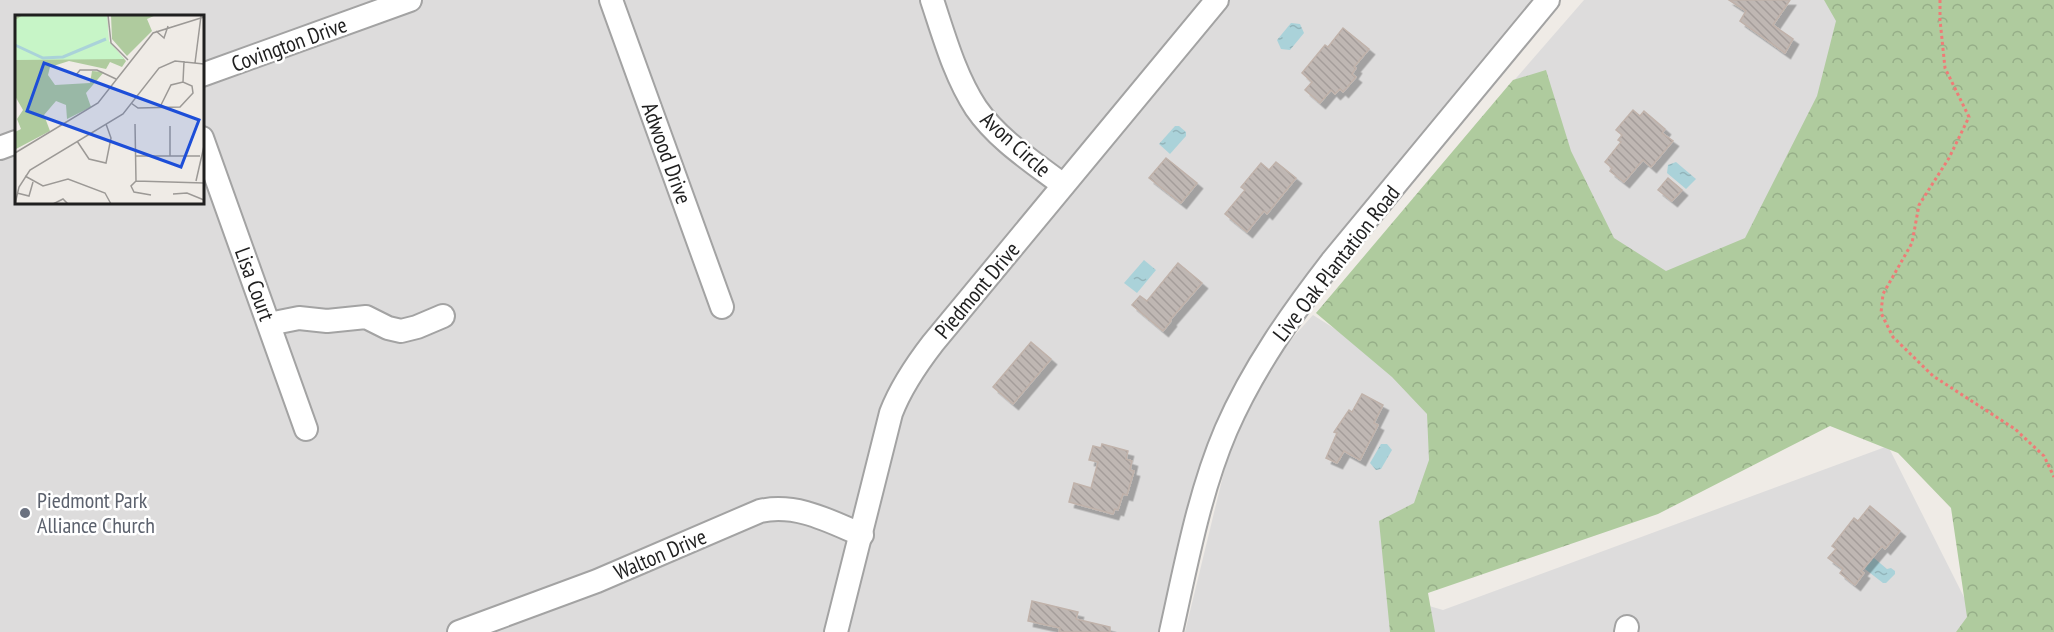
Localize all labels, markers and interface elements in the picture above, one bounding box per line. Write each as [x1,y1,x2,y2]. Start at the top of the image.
street label: Covington Drive [227,10,351,78]
inset map [15,15,204,204]
street label: Adwood Drive [636,98,698,208]
street label: Avon Circle [975,105,1057,183]
street label: Live Oak Plantation Road [1266,179,1406,347]
street label: Piedmont Drive [929,236,1025,344]
street label: Lisa Court [229,244,281,324]
place label: Piedmont Park Alliance Church [37,486,155,539]
marker: Piedmont Park Alliance Church [18,506,32,520]
street label: Walton Drive [610,522,710,586]

